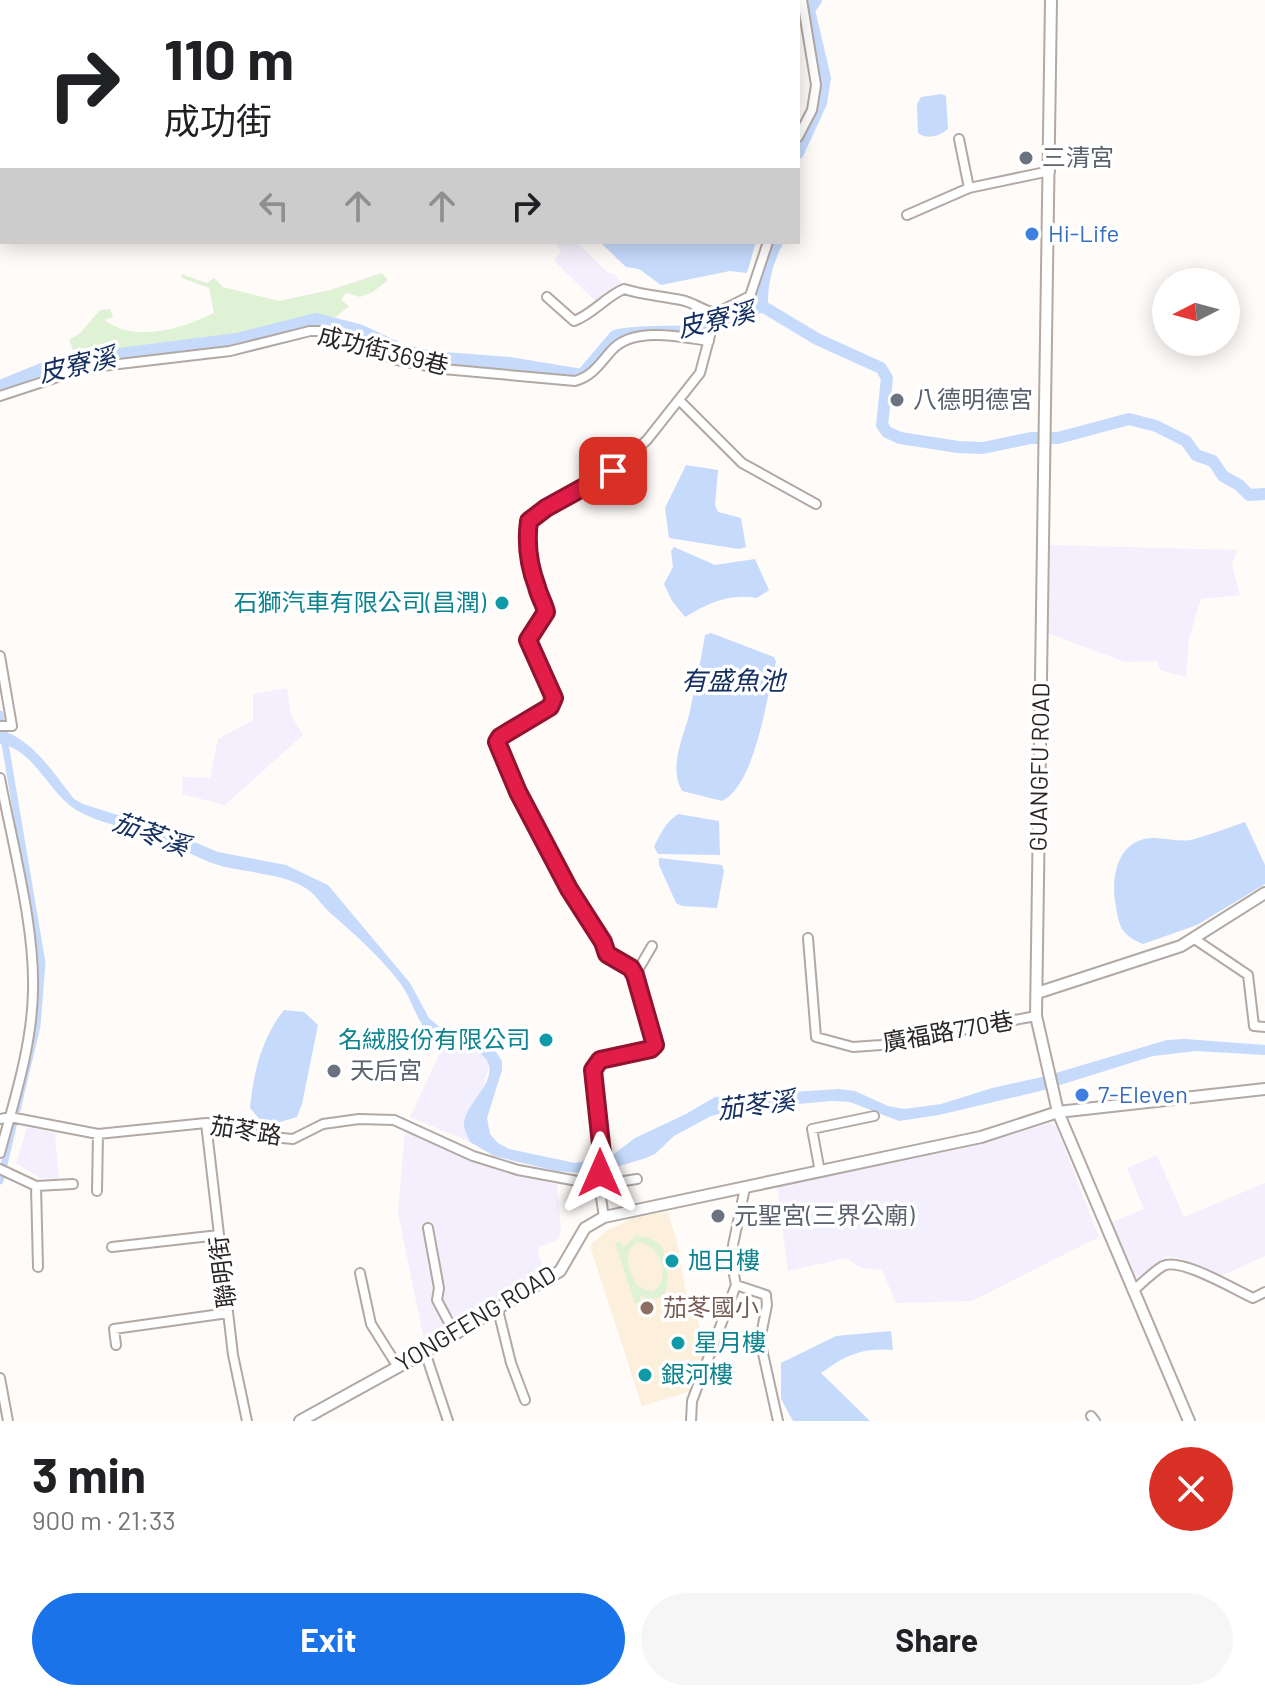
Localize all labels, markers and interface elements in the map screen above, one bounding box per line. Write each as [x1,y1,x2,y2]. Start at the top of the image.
text: 110 m [164,24,294,91]
icon: right [32,32,136,136]
text: 成功街 [164,98,272,141]
place label: 三清宮 [1042,142,1114,171]
marker: 三清宮 [1017,149,1035,167]
icon: left [252,184,296,228]
icon: ahead [336,184,380,228]
icon: ahead [420,184,464,228]
icon: right [504,184,548,228]
place label: Hi-Life [1048,218,1119,247]
marker: Hi-Life [1023,225,1041,243]
north arrow [1152,268,1240,356]
map controls [1152,268,1240,356]
water label: 皮寮溪 [674,294,761,342]
street label: 成功街369巷 [315,319,452,380]
water label: 皮寮溪 [35,339,122,387]
place label: 八德明德宮 [913,384,1033,413]
marker: 八德明德宮 [888,391,906,409]
pin [579,437,647,505]
icon: arrive [591,449,635,493]
place label: 石獅汽車有限公司(昌潤) [233,587,487,616]
marker: 石獅汽車有限公司(昌潤) [493,594,511,612]
water label: 有盛魚池 [681,664,788,695]
street label: GUANGFU ROAD [1023,682,1054,851]
water label: 茄苳溪 [110,805,197,862]
street label: 廣福路770巷 [880,1005,1015,1056]
place label: 名絨股份有限公司 [338,1024,530,1053]
marker: 名絨股份有限公司 [537,1031,555,1049]
place label: 天后宮 [350,1055,422,1084]
marker: 天后宮 [325,1062,343,1080]
place label: 7-Eleven [1098,1079,1188,1108]
water label: 茄苳溪 [715,1083,800,1124]
marker: 7-Eleven [1073,1086,1091,1104]
street label: 茄苳路 [208,1110,284,1149]
position arrow [558,1131,642,1215]
place label: 元聖宮(三界公廟) [734,1200,915,1229]
marker: 元聖宮(三界公廟) [709,1207,727,1225]
street label: 聯明街 [203,1235,240,1310]
place label: 旭日樓 [688,1245,760,1274]
marker: 旭日樓 [663,1252,681,1270]
street label: YONGFENG ROAD [390,1258,561,1377]
place label: 茄苳國小 [663,1292,759,1321]
marker: 茄苳國小 [638,1299,656,1317]
place label: 星月樓 [694,1327,766,1356]
marker: 星月樓 [669,1334,687,1352]
place label: 銀河樓 [661,1359,733,1388]
marker: 銀河樓 [636,1366,654,1384]
text: 3 min [32,1445,146,1503]
button: close [1149,1447,1233,1531]
text: 900 m · 21:33 [32,1504,176,1535]
button: Exit [32,1593,625,1685]
button: Share [641,1593,1233,1685]

